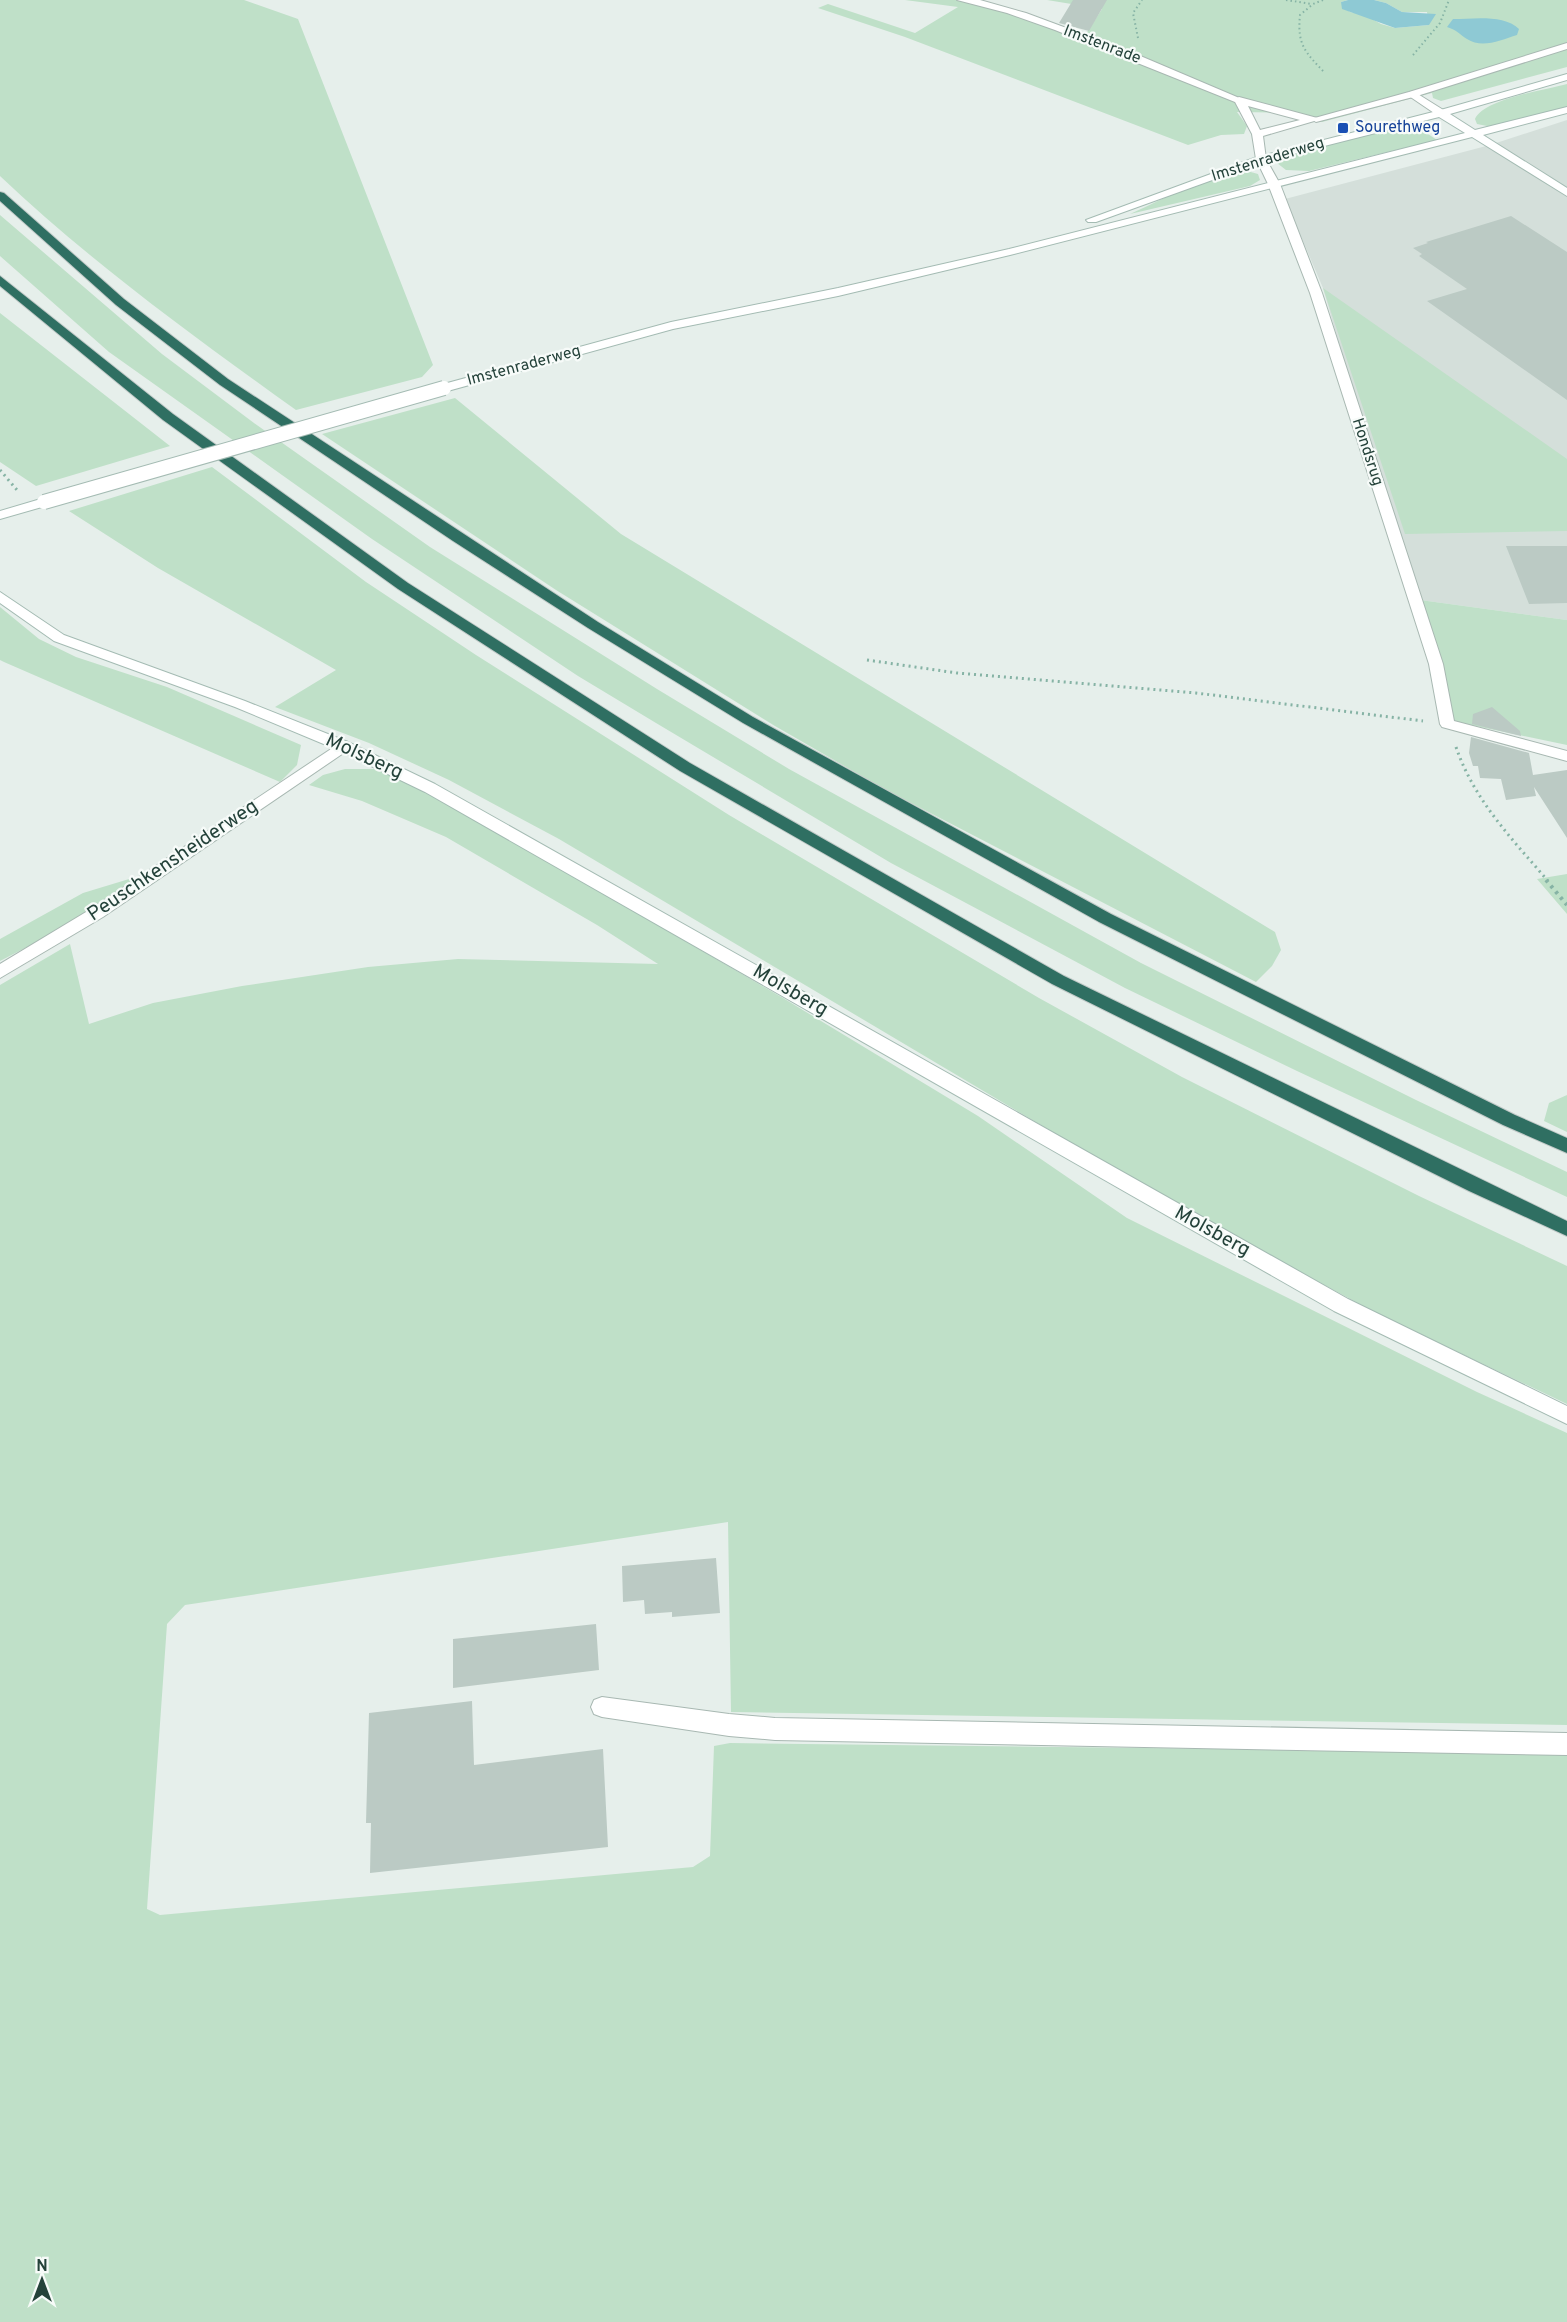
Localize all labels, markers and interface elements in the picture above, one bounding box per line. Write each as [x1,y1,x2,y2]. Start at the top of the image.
street label: Imstenrade [1060,21,1144,69]
place label: Sourethweg [1355,118,1440,138]
marker: Sourethweg [1336,121,1350,135]
street label: Imstenraderweg [1209,133,1327,187]
street label: Imstenraderweg [465,341,583,391]
street label: Hondsrug [1347,416,1387,488]
street label: Molsberg [321,728,407,786]
street label: Peuschkensheiderweg [83,794,263,928]
street label: Molsberg [748,959,832,1023]
street label: Molsberg [1169,1201,1255,1263]
north arrow [12,2250,72,2310]
text: N [36,2257,48,2277]

